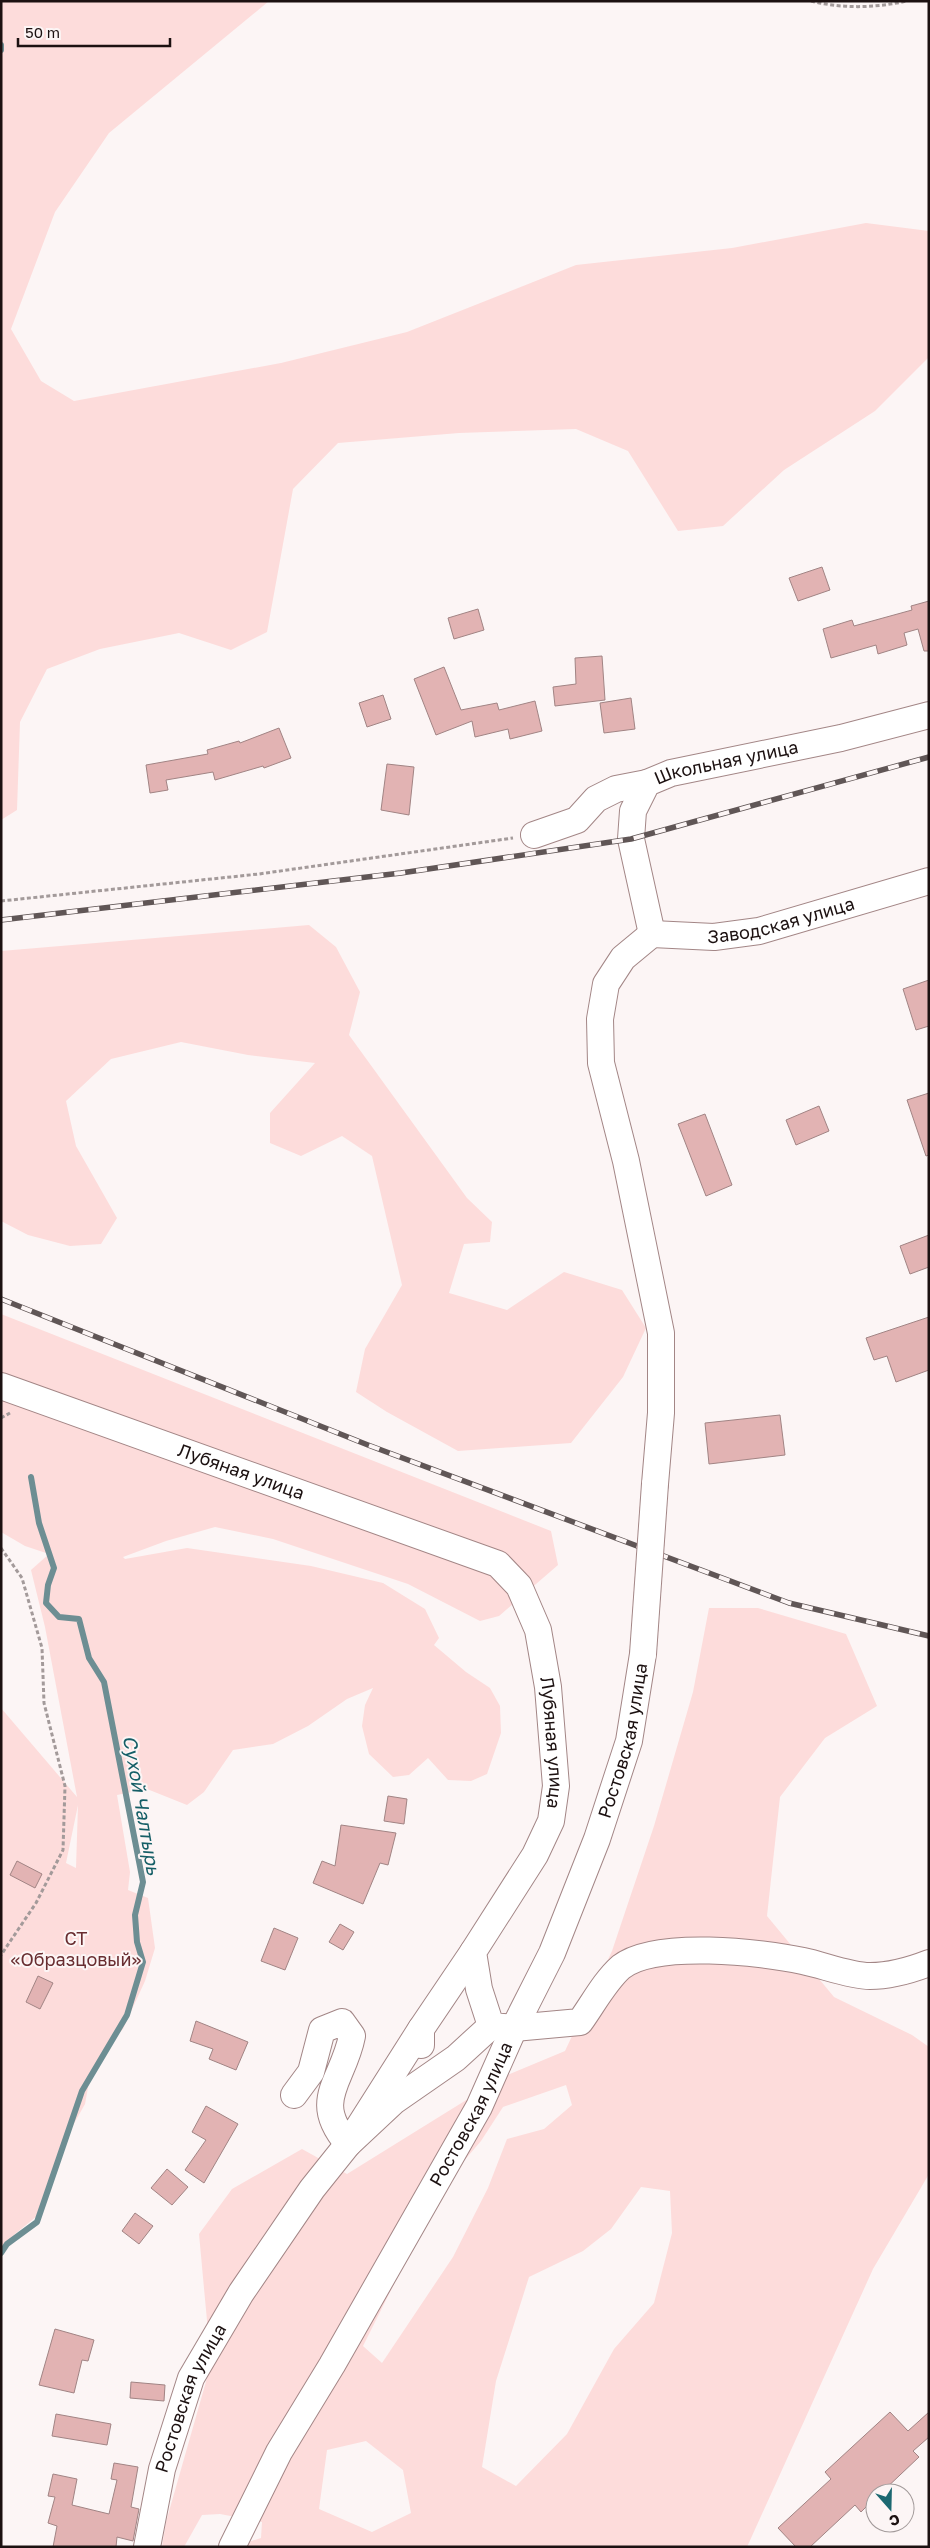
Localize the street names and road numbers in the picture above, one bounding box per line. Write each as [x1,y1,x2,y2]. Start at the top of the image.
street label: Школьная улица [651,735,800,789]
street label: Заводская улица [707,892,857,947]
street label: Лубяная улица [175,1438,308,1504]
street label: Ростовская улица [593,1661,651,1821]
street label: Лубяная улица [536,1675,568,1810]
street label: Ростовская улица [424,2038,516,2190]
street label: Ростовская улица [150,2319,230,2475]

